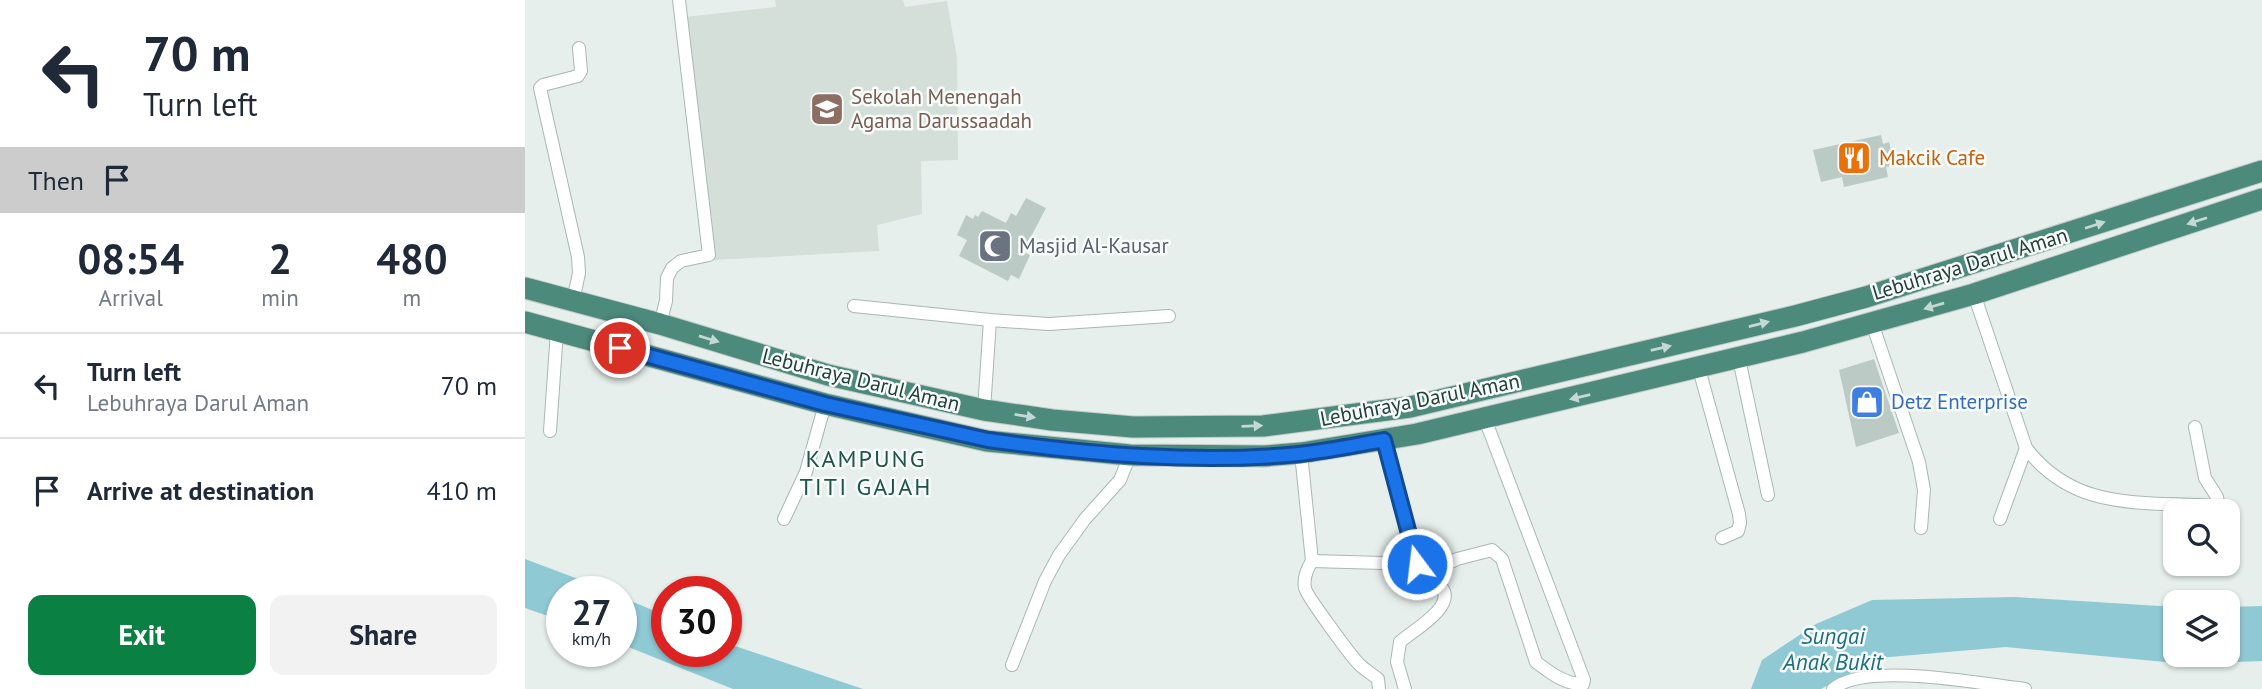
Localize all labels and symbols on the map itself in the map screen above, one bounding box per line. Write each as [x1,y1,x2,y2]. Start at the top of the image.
place label: Sekolah Menengah Agama Darussaadah [851,83,1032,134]
school or university icon: Sekolah Menengah Agama Darussaadah [808,90,846,128]
restaurant icon: Makcik Cafe [1835,139,1873,177]
place label: Makcik Cafe [1879,144,1985,171]
one-way arrow [2187,216,2208,226]
one-way arrow [2085,219,2106,230]
street label: Lebuhraya Darul Aman [1869,221,2071,306]
mosque icon: Masjid Al-Kausar [976,227,1014,265]
place label: Masjid Al-Kausar [1019,232,1169,259]
one-way arrow [1923,301,1944,311]
pin [590,318,650,378]
one-way arrow [1748,319,1770,330]
one-way arrow [699,335,720,345]
street label: Lebuhraya Darul Aman [760,342,963,417]
one-way arrow [1650,343,1672,354]
street label: Lebuhraya Darul Aman [1318,367,1522,432]
shop icon: Detz Enterprise [1848,383,1886,421]
place label: Detz Enterprise [1891,388,2028,415]
one-way arrow [1569,391,1591,402]
one-way arrow [1014,411,1036,422]
one-way arrow [1241,421,1263,432]
district label: KAMPUNG TITI GAJAH [800,443,932,502]
position arrow [1380,527,1454,601]
speed limit sign: 30 [651,576,742,667]
water label: Sungai Anak Bukit [1782,621,1885,676]

